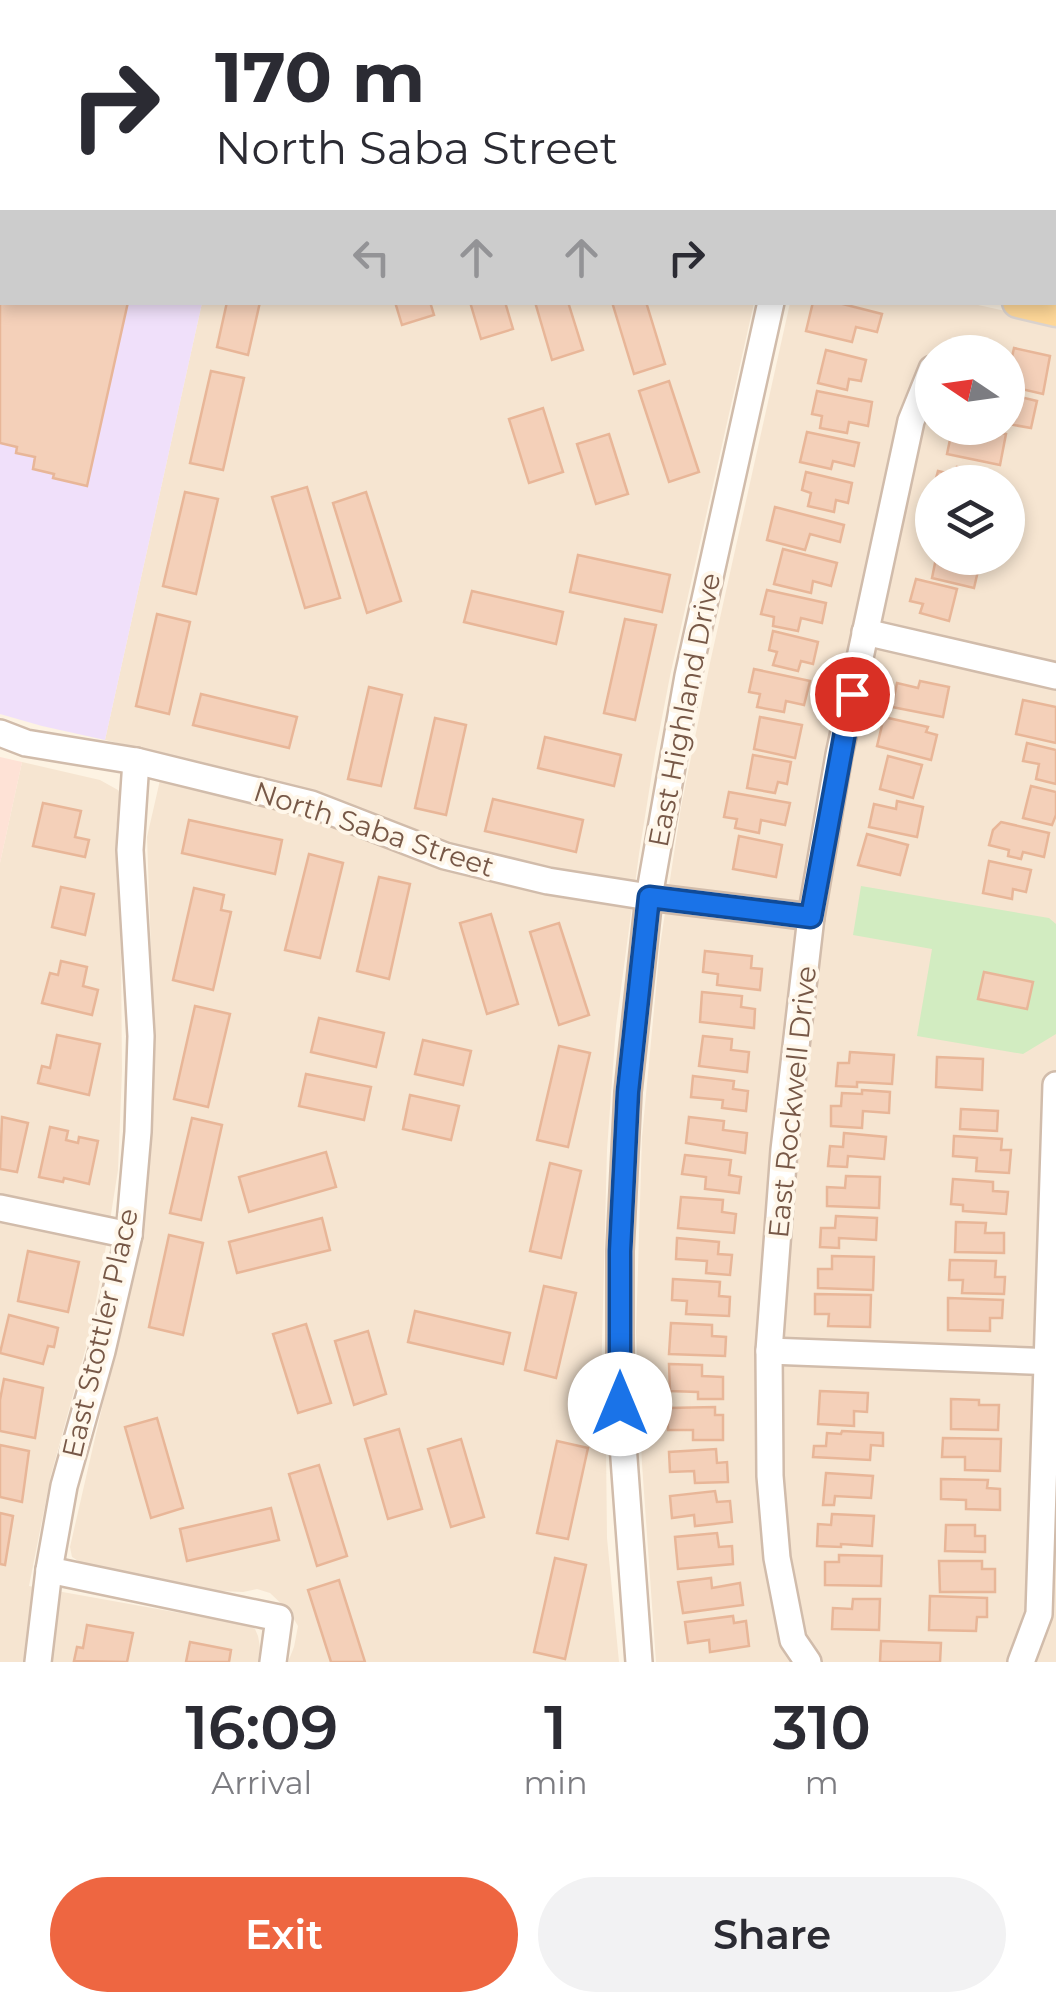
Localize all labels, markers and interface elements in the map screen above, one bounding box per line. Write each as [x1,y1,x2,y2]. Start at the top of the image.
text: 170 m [215,34,425,120]
icon: right [50,40,180,170]
text: North Saba Street [215,120,618,175]
icon: left [344,230,399,285]
icon: ahead [449,230,504,285]
icon: ahead [554,230,609,285]
icon: right [659,230,714,285]
north arrow [915,335,1025,445]
map controls [915,335,1025,575]
button: layers [915,465,1025,575]
street label: East Highland Drive [641,570,727,850]
pin [810,652,895,737]
icon: arrive [825,667,880,722]
street label: North Saba Street [250,774,498,884]
street label: East Rockwell Drive [761,964,823,1240]
street label: East Stottler Place [55,1205,145,1461]
position arrow [568,1352,672,1456]
text: 16:09 [185,1691,338,1764]
text: 1 [544,1691,567,1764]
text: 310 [773,1691,871,1764]
text: Arrival [211,1763,312,1802]
text: min [523,1763,588,1802]
text: m [805,1763,839,1802]
button: Exit [50,1877,518,1992]
button: Share [538,1877,1006,1992]

